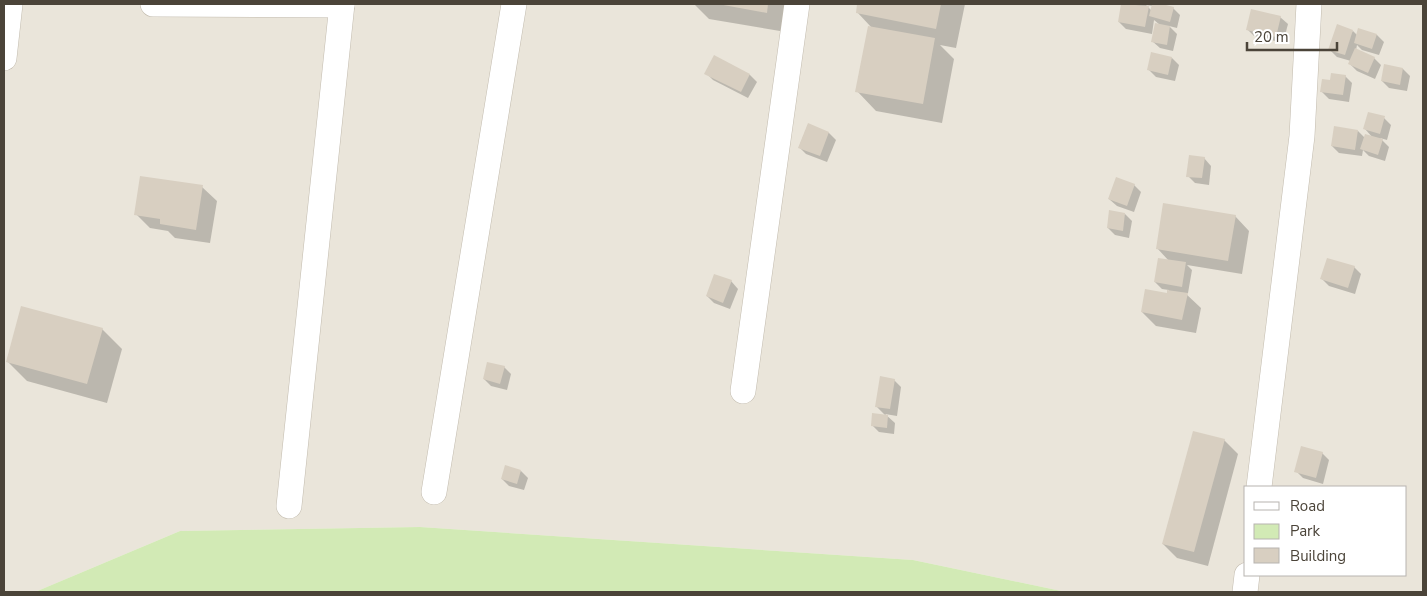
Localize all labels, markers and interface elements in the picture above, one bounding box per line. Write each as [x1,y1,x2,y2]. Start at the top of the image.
scale bar [1247,20,1337,52]
text: 20 m [1254,27,1289,47]
legend [1244,486,1407,576]
text: Road [1290,496,1325,516]
text: Park [1290,521,1320,541]
text: Building [1290,546,1346,566]

